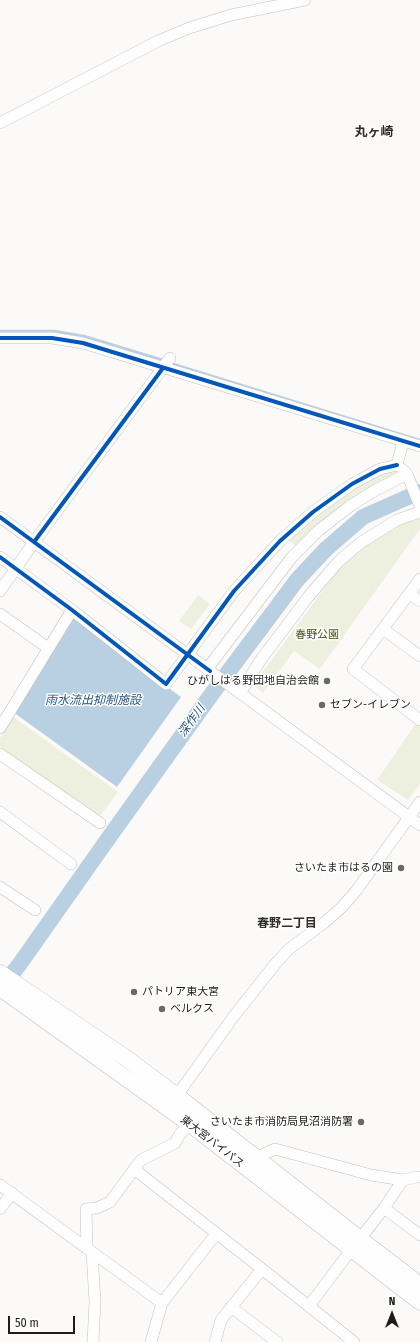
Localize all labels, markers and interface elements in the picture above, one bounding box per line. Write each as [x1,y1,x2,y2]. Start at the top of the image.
district label: 丸ヶ崎 [355,124,393,140]
park label: 春野公園 [295,628,339,642]
place label: ひがしはる野団地自治会館 [187,674,319,688]
marker: ひがしはる野団地自治会館 [322,676,332,686]
water label: 雨水流出抑制施設 [45,694,141,708]
place label: セブン-イレブン [330,698,411,712]
marker: セブン-イレブン [317,700,327,710]
water label: 深作川 [176,702,208,740]
place label: さいたま市はるの園 [294,861,393,875]
marker: さいたま市はるの園 [396,863,406,873]
district label: 春野二丁目 [257,917,317,931]
place label: パトリア東大宮 [142,985,219,999]
marker: パトリア東大宮 [129,987,139,997]
place label: ベルクス [170,1002,214,1016]
marker: ベルクス [157,1004,167,1014]
street label: 東大宮バイパス [178,1113,246,1171]
place label: さいたま市消防局見沼消防署 [210,1115,353,1129]
marker: さいたま市消防局見沼消防署 [356,1117,366,1127]
north arrow [372,1294,412,1334]
text: N [389,1295,395,1308]
scale bar [10,1308,77,1334]
text: 50 m [15,1316,39,1330]

